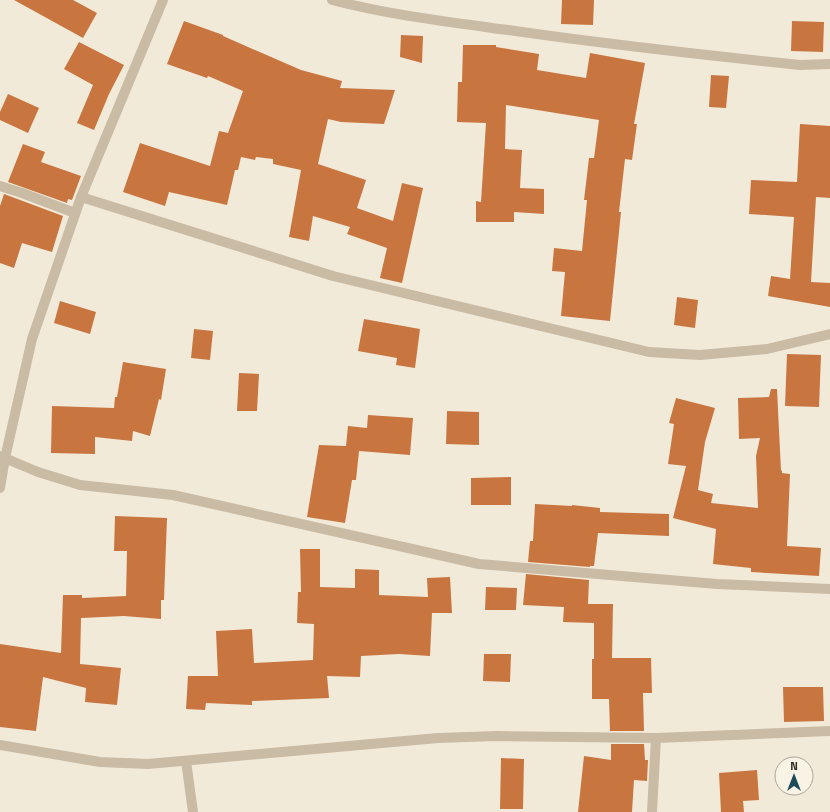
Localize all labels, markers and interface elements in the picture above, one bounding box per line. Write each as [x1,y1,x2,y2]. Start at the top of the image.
north arrow [774,756,814,796]
text: N [790,758,798,774]

